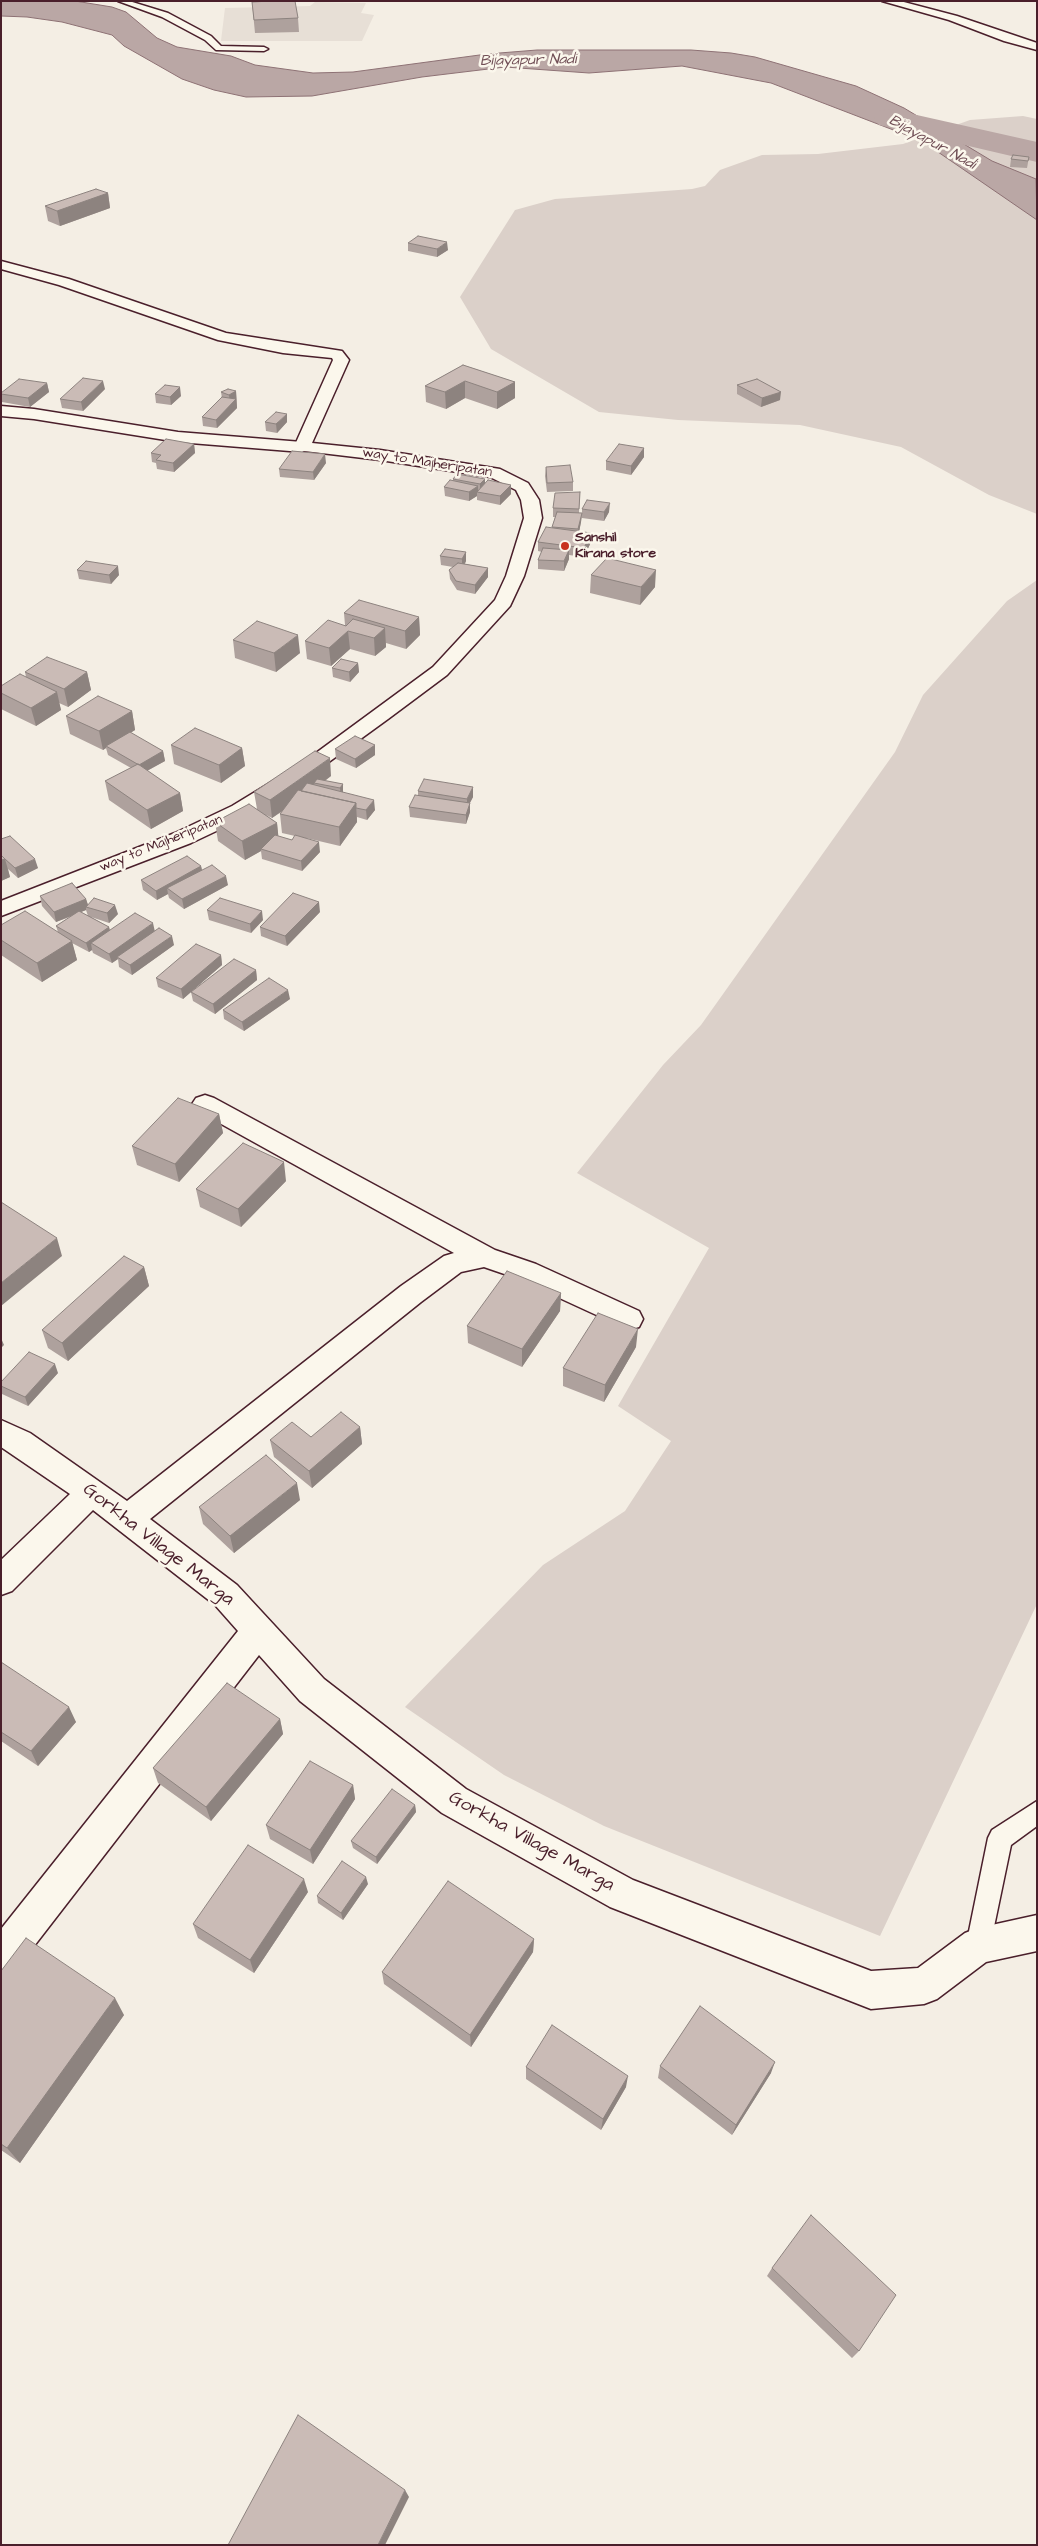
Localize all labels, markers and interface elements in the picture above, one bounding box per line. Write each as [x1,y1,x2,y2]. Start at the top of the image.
water label: Bijayapur Nadi [480,51,576,71]
water label: Bijayapur Nadi [886,112,978,174]
street label: way to Majheripatan [361,444,493,482]
place label: Sanshil Kirana store [575,530,656,562]
marker: Sanshil Kirana store [559,540,571,552]
street label: way to Majheripatan [97,812,225,876]
street label: Gorkha Village Marga [78,1479,238,1611]
street label: Gorkha Village Marga [444,1787,618,1897]

